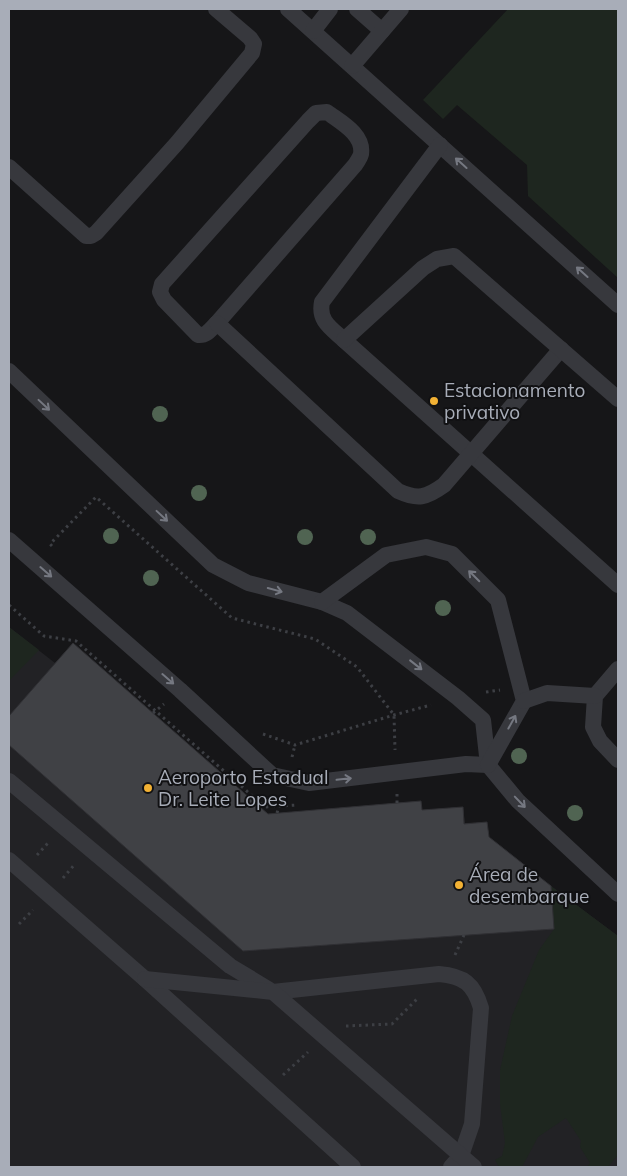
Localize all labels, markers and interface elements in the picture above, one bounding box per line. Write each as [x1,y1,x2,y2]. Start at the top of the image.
one-way arrow [455,158,468,169]
one-way arrow [575,266,588,278]
place label: Estacionamento privativo [444,378,585,424]
marker: Estacionamento privativo [428,395,440,407]
one-way arrow [38,399,51,411]
one-way arrow [156,510,169,522]
one-way arrow [39,566,52,577]
one-way arrow [468,571,480,583]
one-way arrow [267,586,283,595]
one-way arrow [409,660,422,671]
one-way arrow [161,673,174,684]
one-way arrow [508,716,518,730]
place label: Aeroporto Estadual Dr. Leite Lopes [158,765,329,811]
one-way arrow [336,774,352,784]
marker: Aeroporto Estadual Dr. Leite Lopes [142,782,154,794]
one-way arrow [513,796,525,808]
place label: Área de desembarque [469,862,589,908]
marker: Área de desembarque [453,879,465,891]

